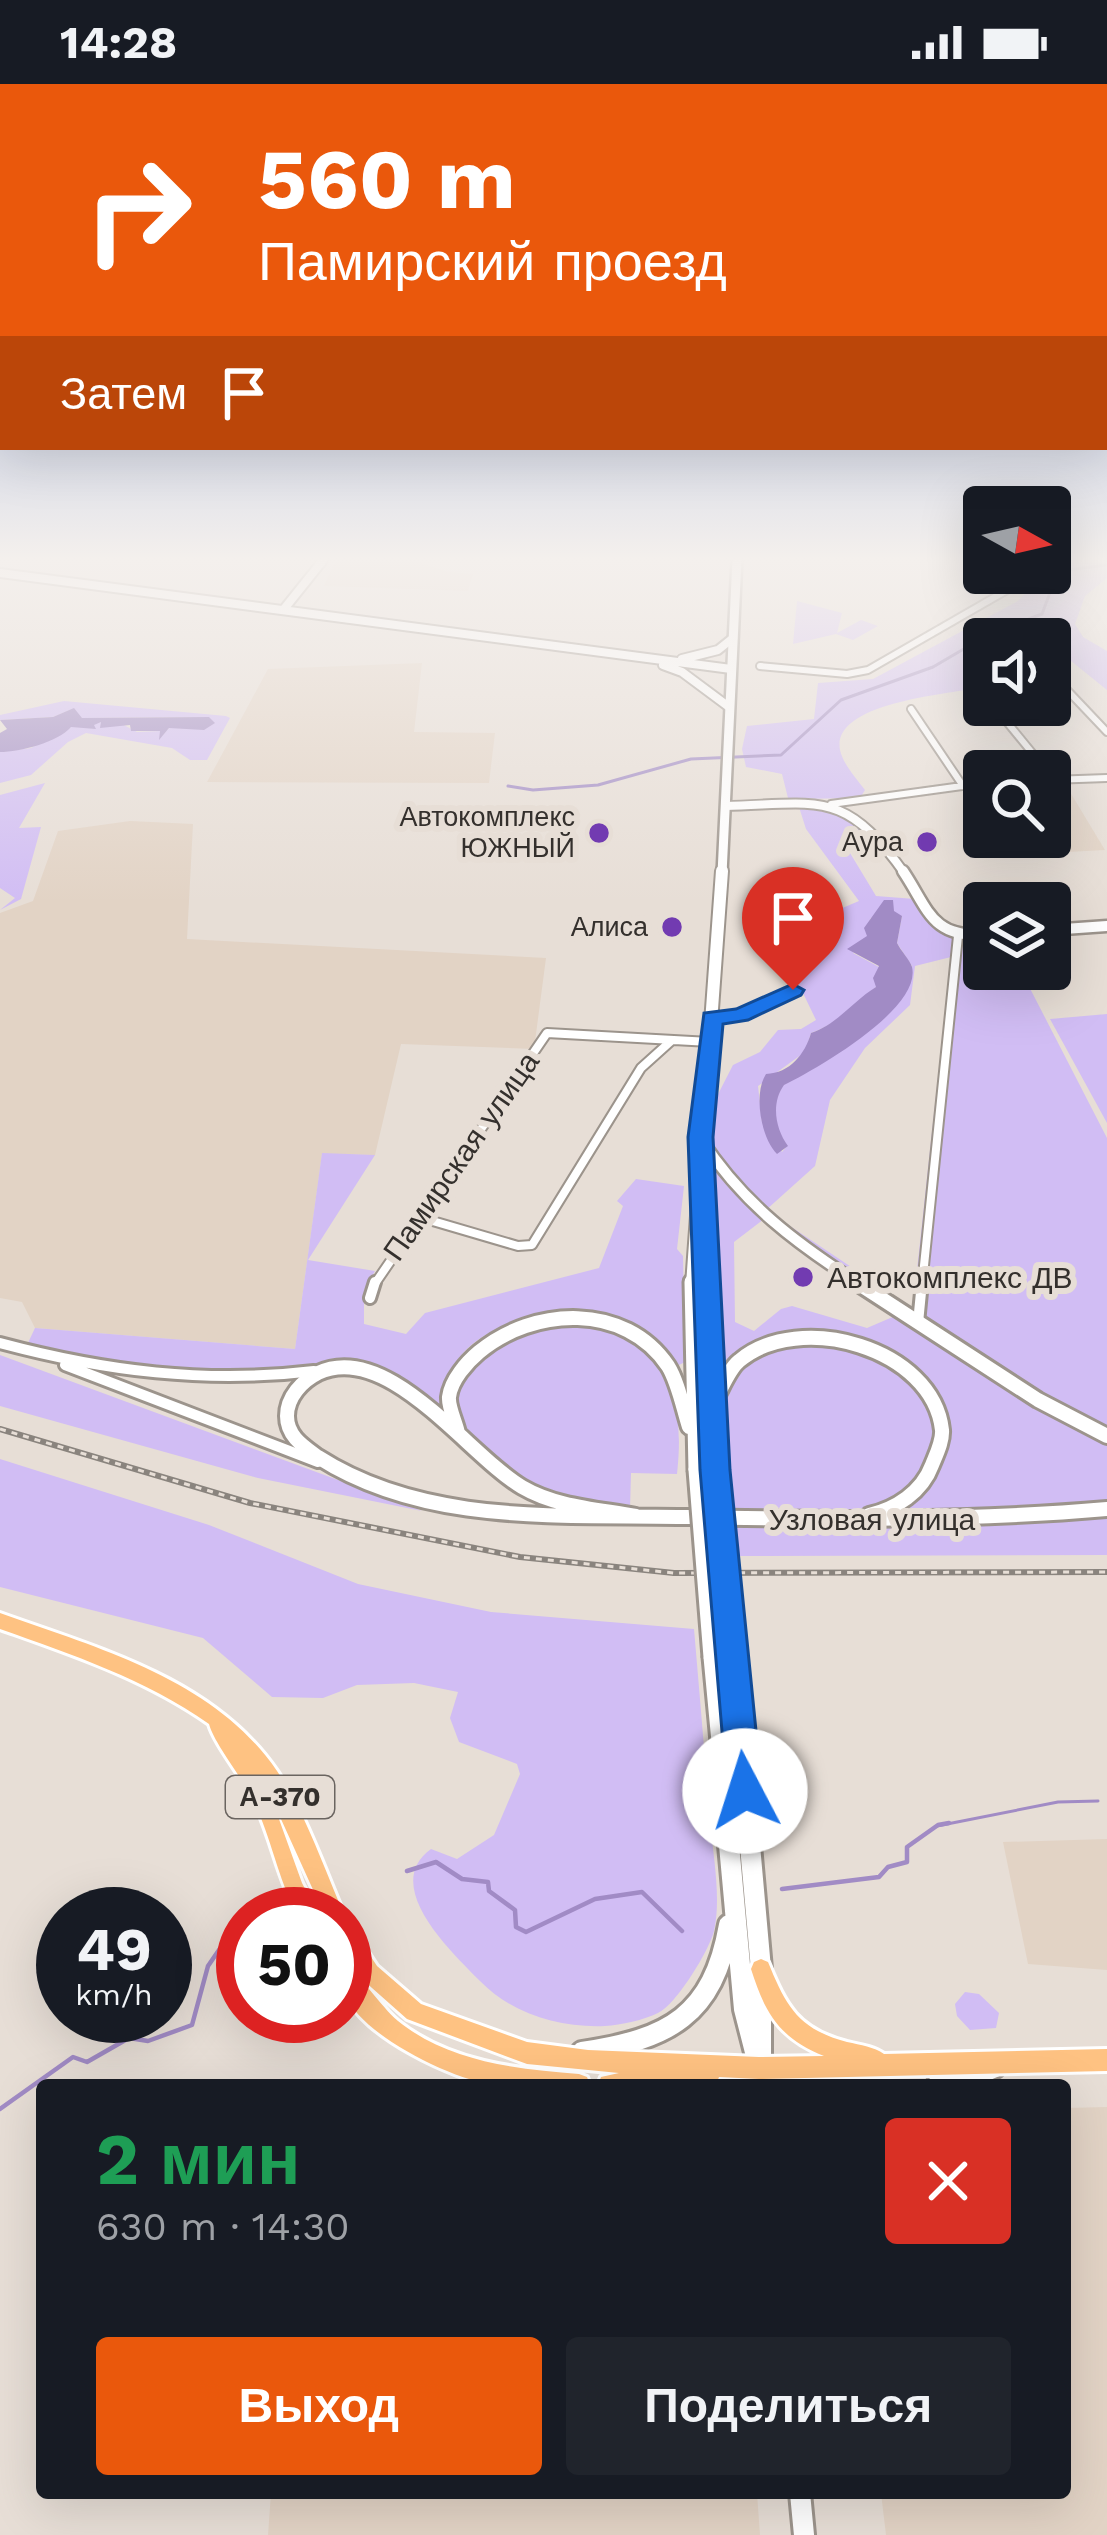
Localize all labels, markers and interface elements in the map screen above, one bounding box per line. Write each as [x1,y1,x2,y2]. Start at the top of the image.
text: 14:28 [60,16,177,69]
text: 560 m [258,130,516,228]
icon: right [60,132,216,288]
text: Памирский проезд [258,230,727,293]
icon: arrive [211,360,277,426]
text: Затем [60,367,187,420]
north arrow [963,486,1071,594]
map controls [963,486,1071,990]
button: sound [963,618,1071,726]
button: search [963,750,1071,858]
place label: Автокомплекс ЮЖНЫЙ [399,801,575,864]
marker: Автокомплекс ЮЖНЫЙ [586,820,612,846]
place label: Аура [842,826,904,858]
marker: Аура [914,829,940,855]
pin [742,867,844,990]
button: layers [963,882,1071,990]
icon: arrive [760,885,826,951]
place label: Алиса [571,911,649,943]
marker: Алиса [659,914,685,940]
street label: Памирская улица [376,1045,546,1267]
place label: Автокомплекс ДВ [827,1260,1073,1295]
marker: Автокомплекс ДВ [790,1264,816,1290]
street label: Узловая улица [769,1502,976,1537]
position arrow [682,1728,808,1854]
road number: А-370 [226,1776,334,1818]
speed limit sign: 50 [216,1887,372,2043]
text: 49 [76,1914,152,1985]
text: km/h [75,1977,153,2012]
text: 2 мин [96,2117,301,2201]
button: close [885,2118,1011,2244]
text: 630 m · 14:30 [96,2204,349,2249]
button: Выход [96,2337,542,2475]
button: Поделиться [566,2337,1011,2475]

